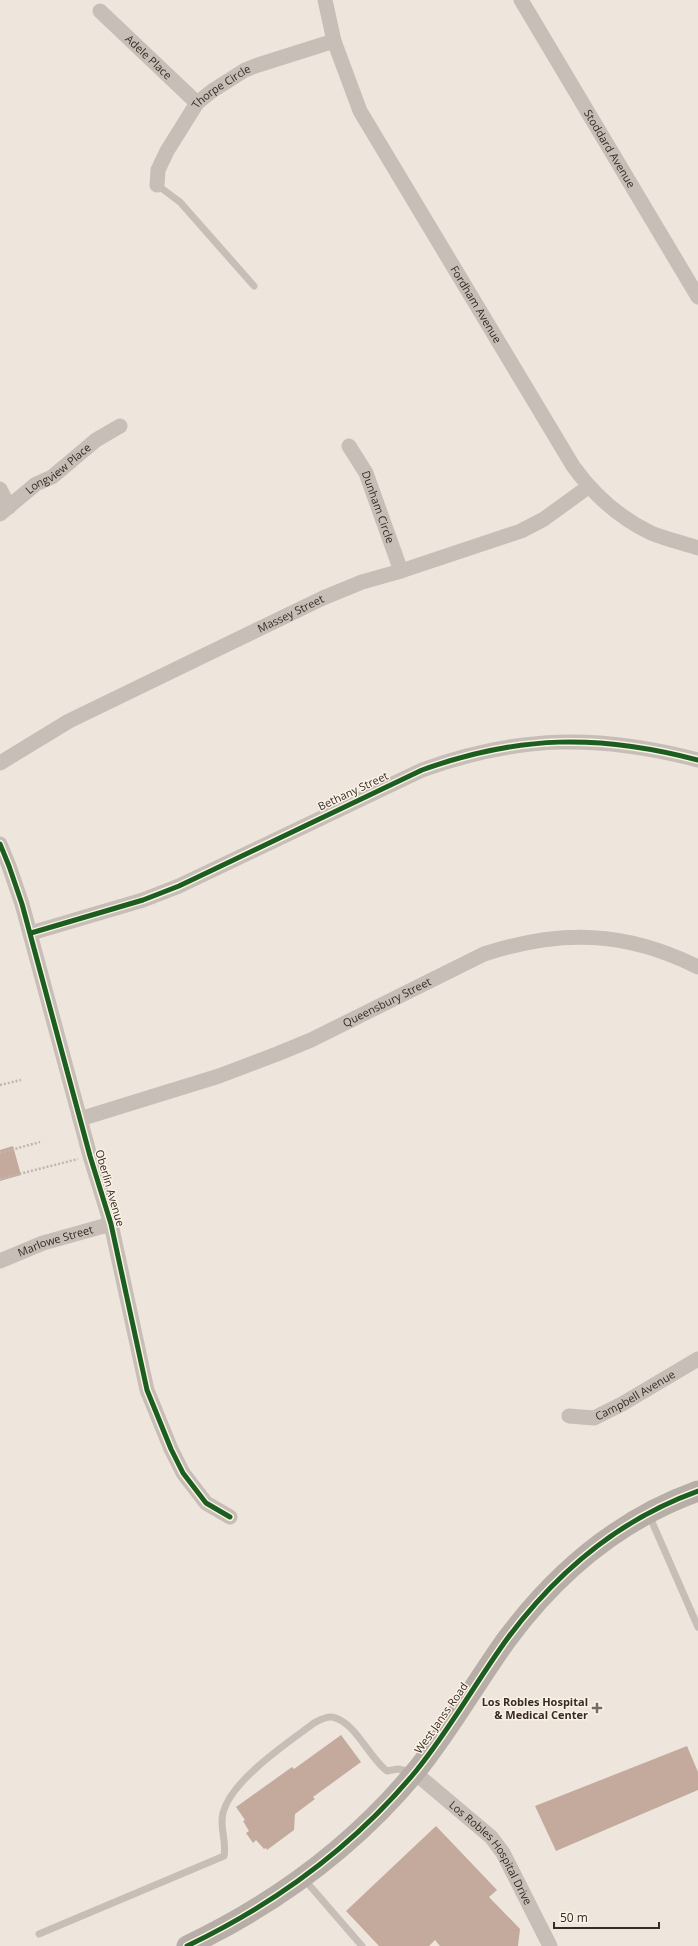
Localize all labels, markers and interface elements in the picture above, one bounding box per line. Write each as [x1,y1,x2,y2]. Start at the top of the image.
street label: Adele Place [122,31,175,82]
street label: Thorpe Circle [188,61,252,111]
street label: Stoddard Avenue [581,106,639,190]
street label: Fordham Avenue [447,262,505,345]
street label: Longview Place [22,440,94,497]
street label: Dunham Circle [359,469,398,545]
street label: Massey Street [255,591,326,636]
street label: Bethany Street [315,768,390,813]
street label: Queensbury Street [340,974,433,1030]
street label: Oberlin Avenue [92,1148,129,1228]
street label: Marlowe Street [15,1221,95,1260]
street label: Campbell Avenue [592,1366,678,1423]
street label: West Janss Road [410,1679,471,1756]
place label: Los Robles Hospital & Medical Center [482,1694,588,1722]
marker: Los Robles Hospital & Medical Center [591,1702,603,1714]
street label: Los Robles Hospital Drive [446,1797,536,1907]
scale bar [554,1904,659,1930]
text: 50 m [560,1909,588,1926]

